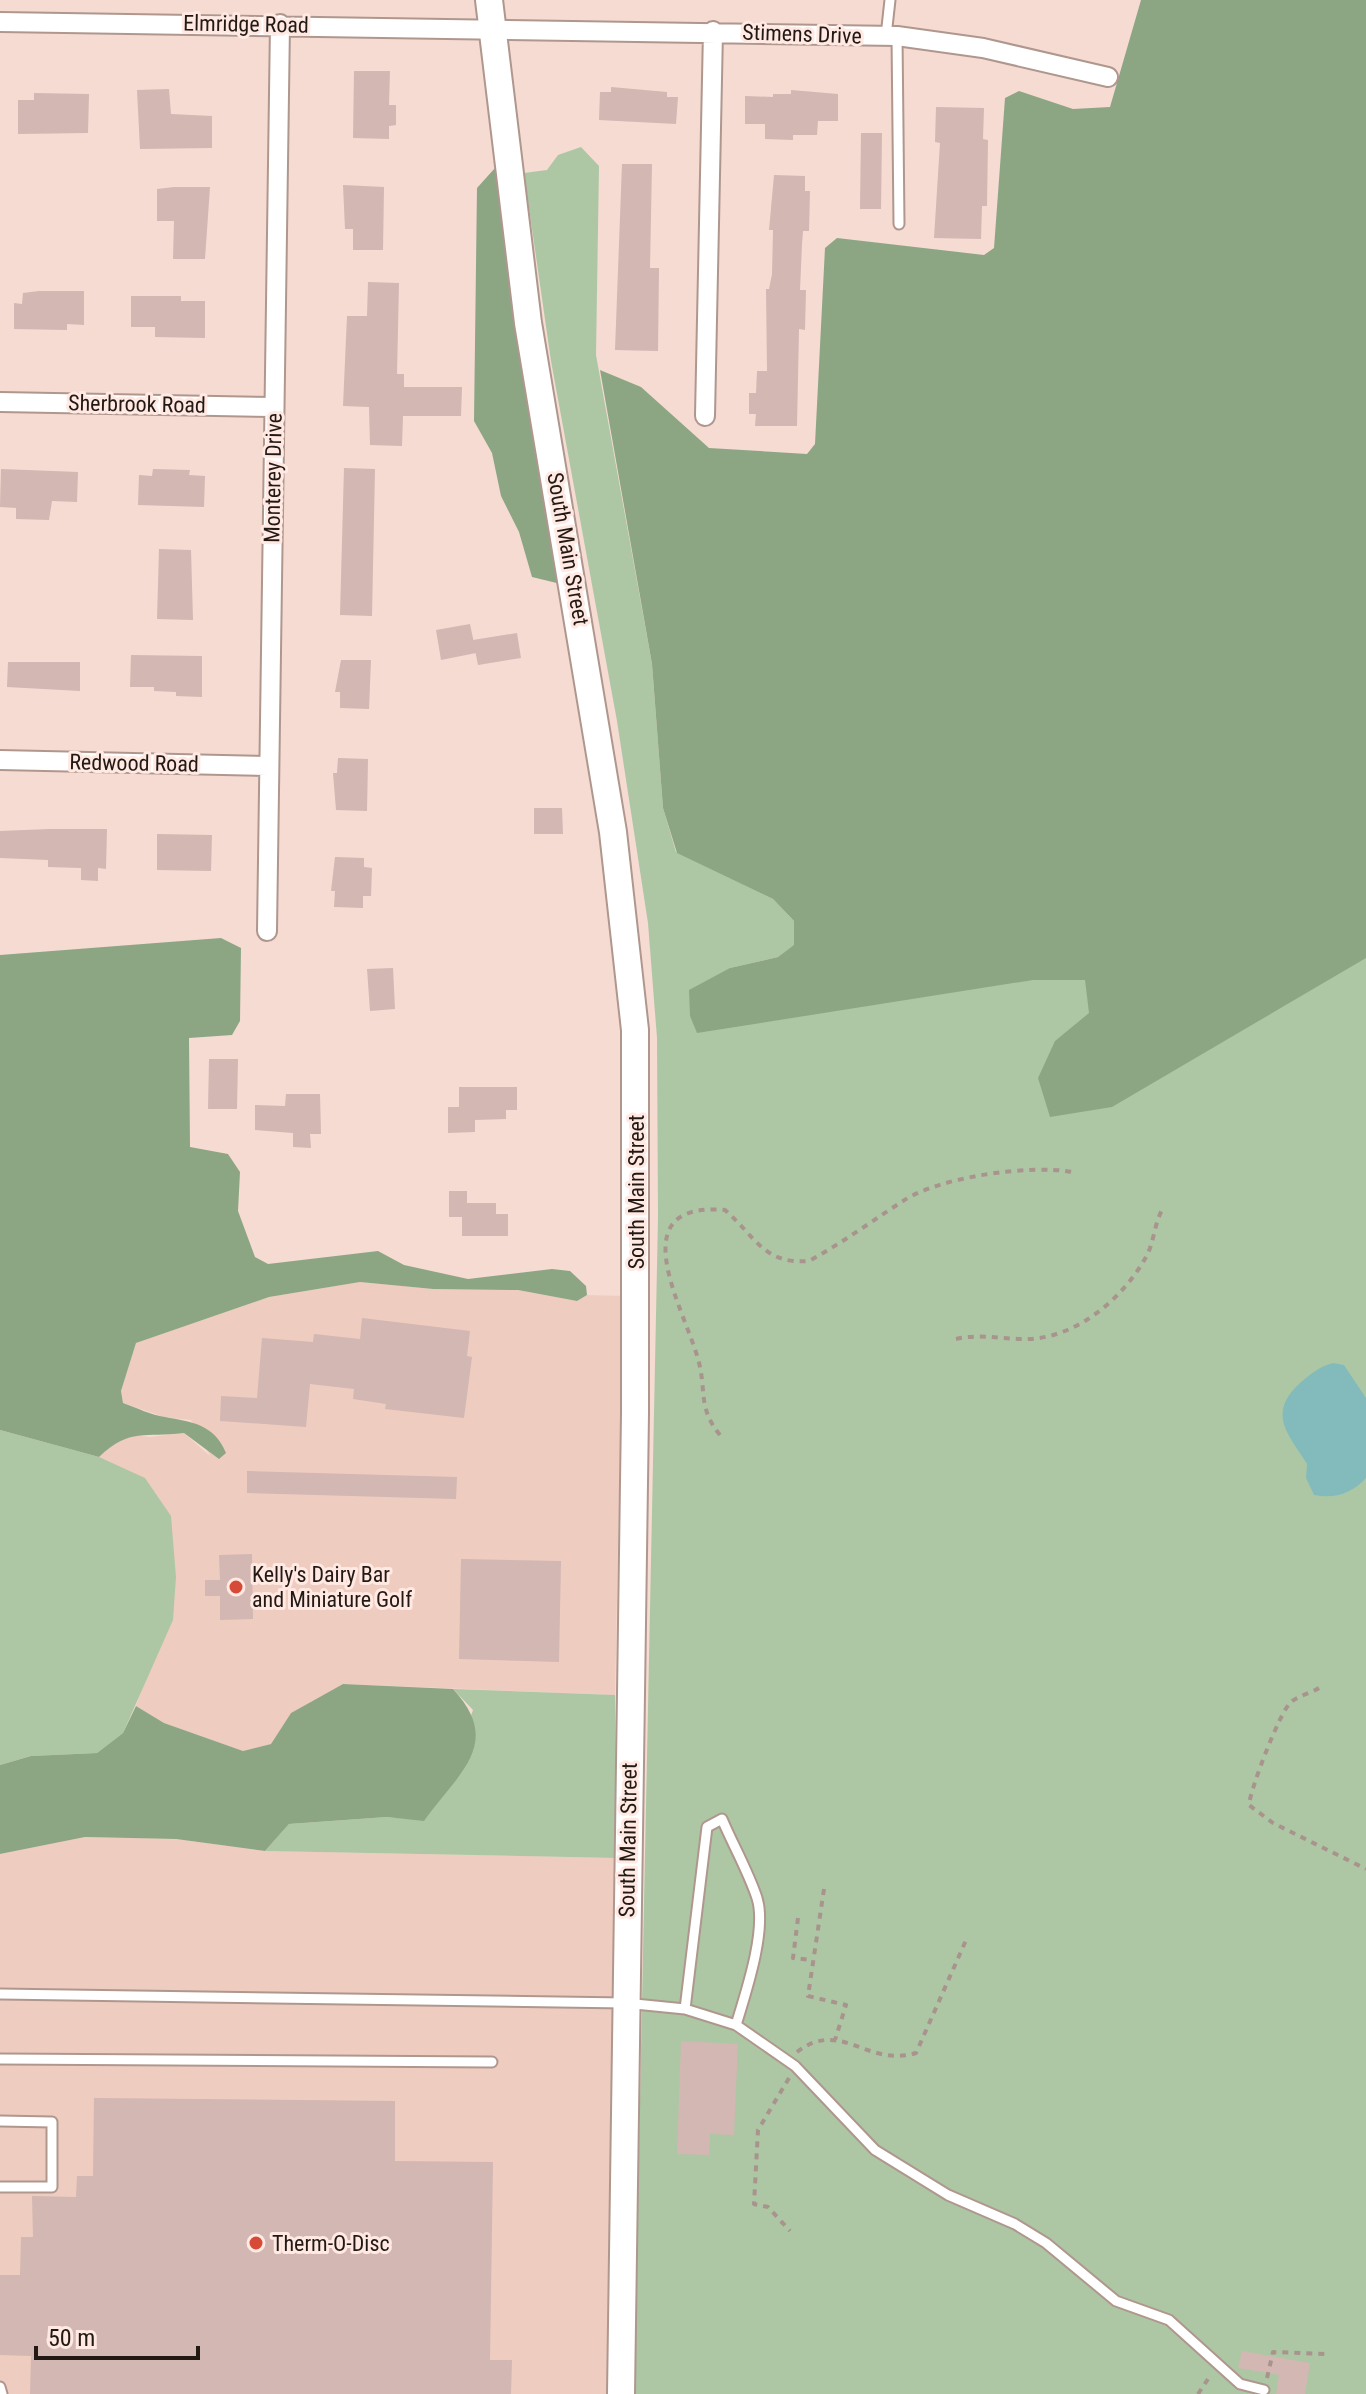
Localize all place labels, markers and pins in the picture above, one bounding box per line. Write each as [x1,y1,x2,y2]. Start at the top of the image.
place label: Kelly's Dairy Bar and Miniature Golf [252,1562,412,1612]
marker: Kelly's Dairy Bar and Miniature Golf [227,1578,245,1596]
place label: Therm-O-Disc [272,2231,390,2256]
marker: Therm-O-Disc [247,2234,265,2252]

